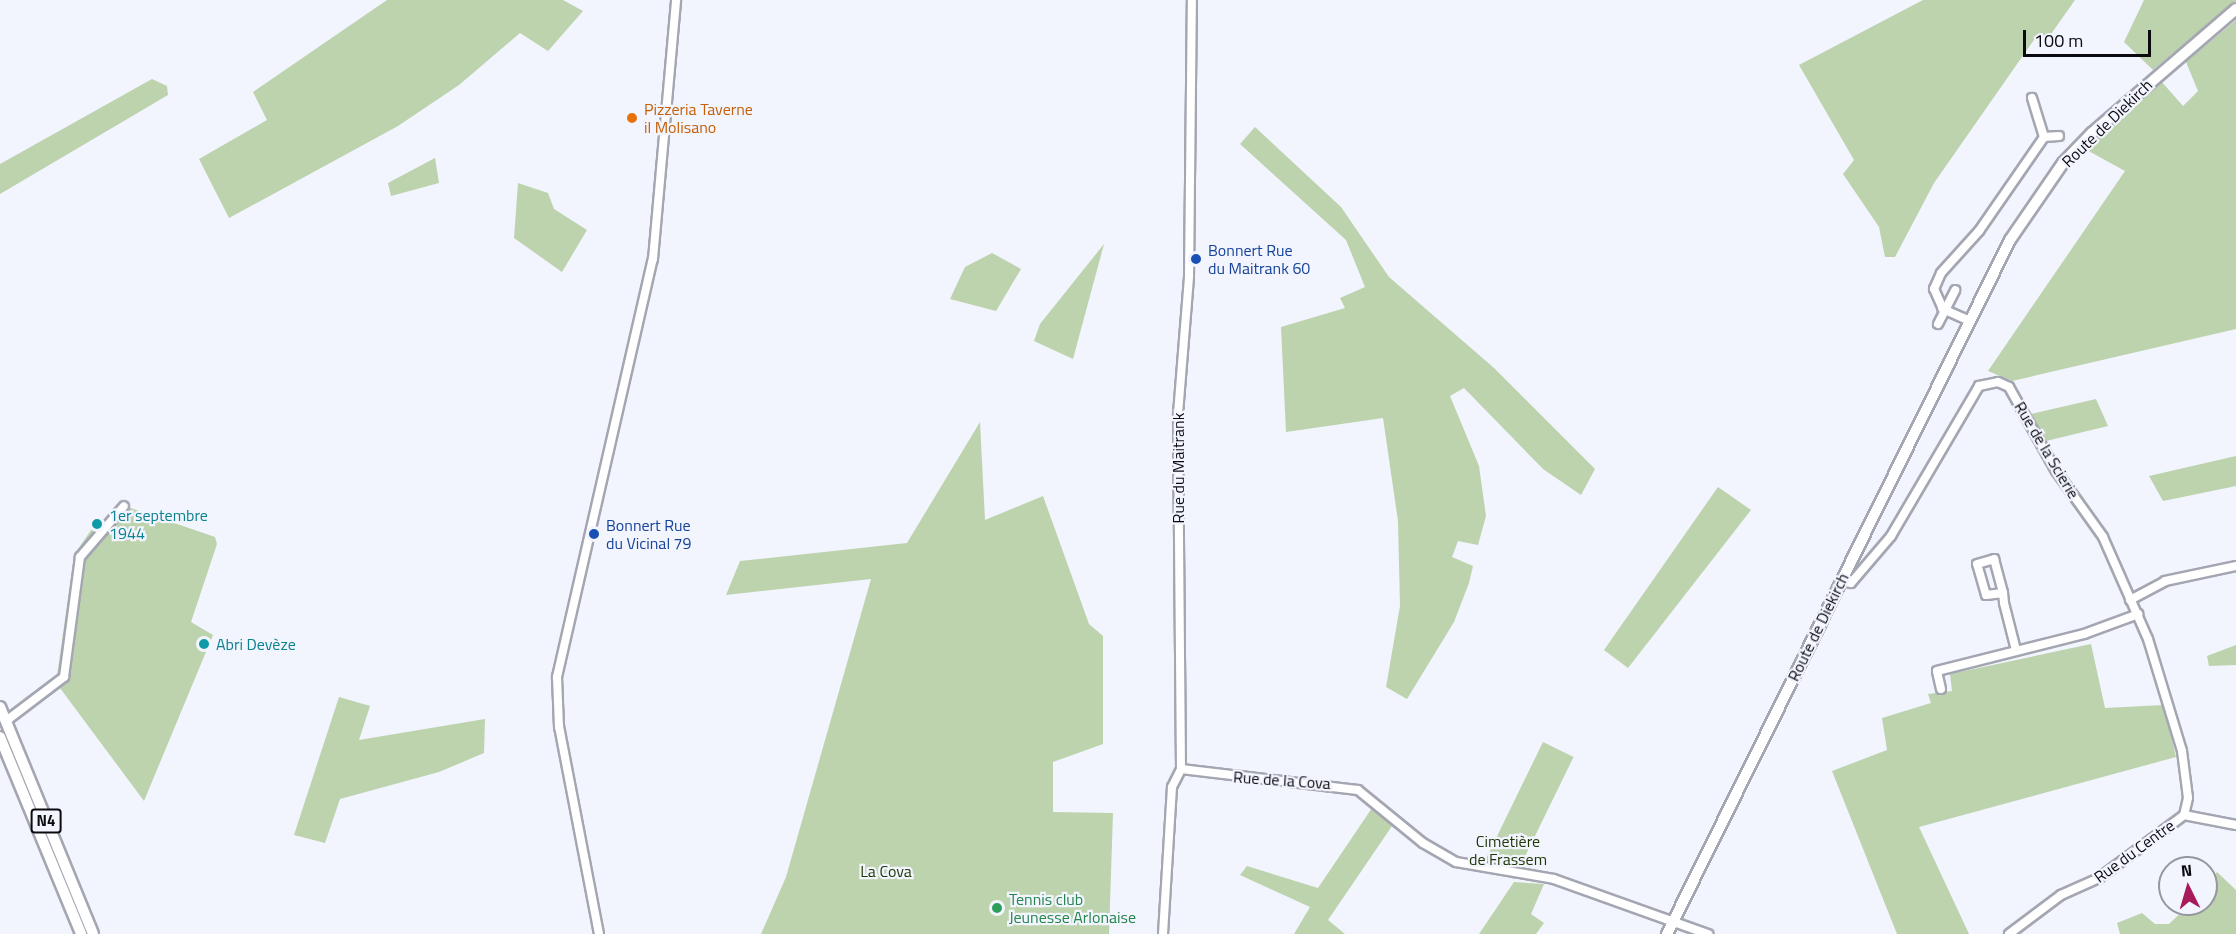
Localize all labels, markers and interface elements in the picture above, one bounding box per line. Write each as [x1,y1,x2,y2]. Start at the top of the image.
scale bar [2026,18,2154,56]
text: 100 m [2034,27,2083,54]
street label: Route de Diekirch [2058,75,2156,171]
place label: Pizzeria Taverne il Molisano [644,99,753,137]
marker: Pizzeria Taverne il Molisano [625,111,639,125]
place label: Bonnert Rue du Maitrank 60 [1208,240,1310,278]
marker: Bonnert Rue du Maitrank 60 [1189,252,1203,266]
street label: Rue de la Scierie [2011,398,2083,502]
street label: Rue du Maitrank [1168,413,1188,523]
place label: 1er septembre 1944 [109,505,208,543]
place label: Bonnert Rue du Vicinal 79 [606,515,692,553]
marker: 1er septembre 1944 [90,517,104,531]
marker: Bonnert Rue du Vicinal 79 [587,527,601,541]
street label: Route de Diekirch [1784,570,1852,684]
place label: Abri Devèze [216,634,296,654]
marker: Abri Devèze [197,637,211,651]
street label: Rue de la Cova [1233,767,1331,793]
road number: N4 [30,809,63,833]
street label: Rue du Centre [2090,815,2178,887]
park label: Cimetière de Frassem [1469,831,1547,869]
north arrow [2158,856,2218,916]
text: N [2180,858,2193,882]
park label: La Cova [860,861,912,881]
place label: Tennis club Jeunesse Arlonaise [1009,889,1136,927]
marker: Tennis club Jeunesse Arlonaise [990,901,1004,915]

